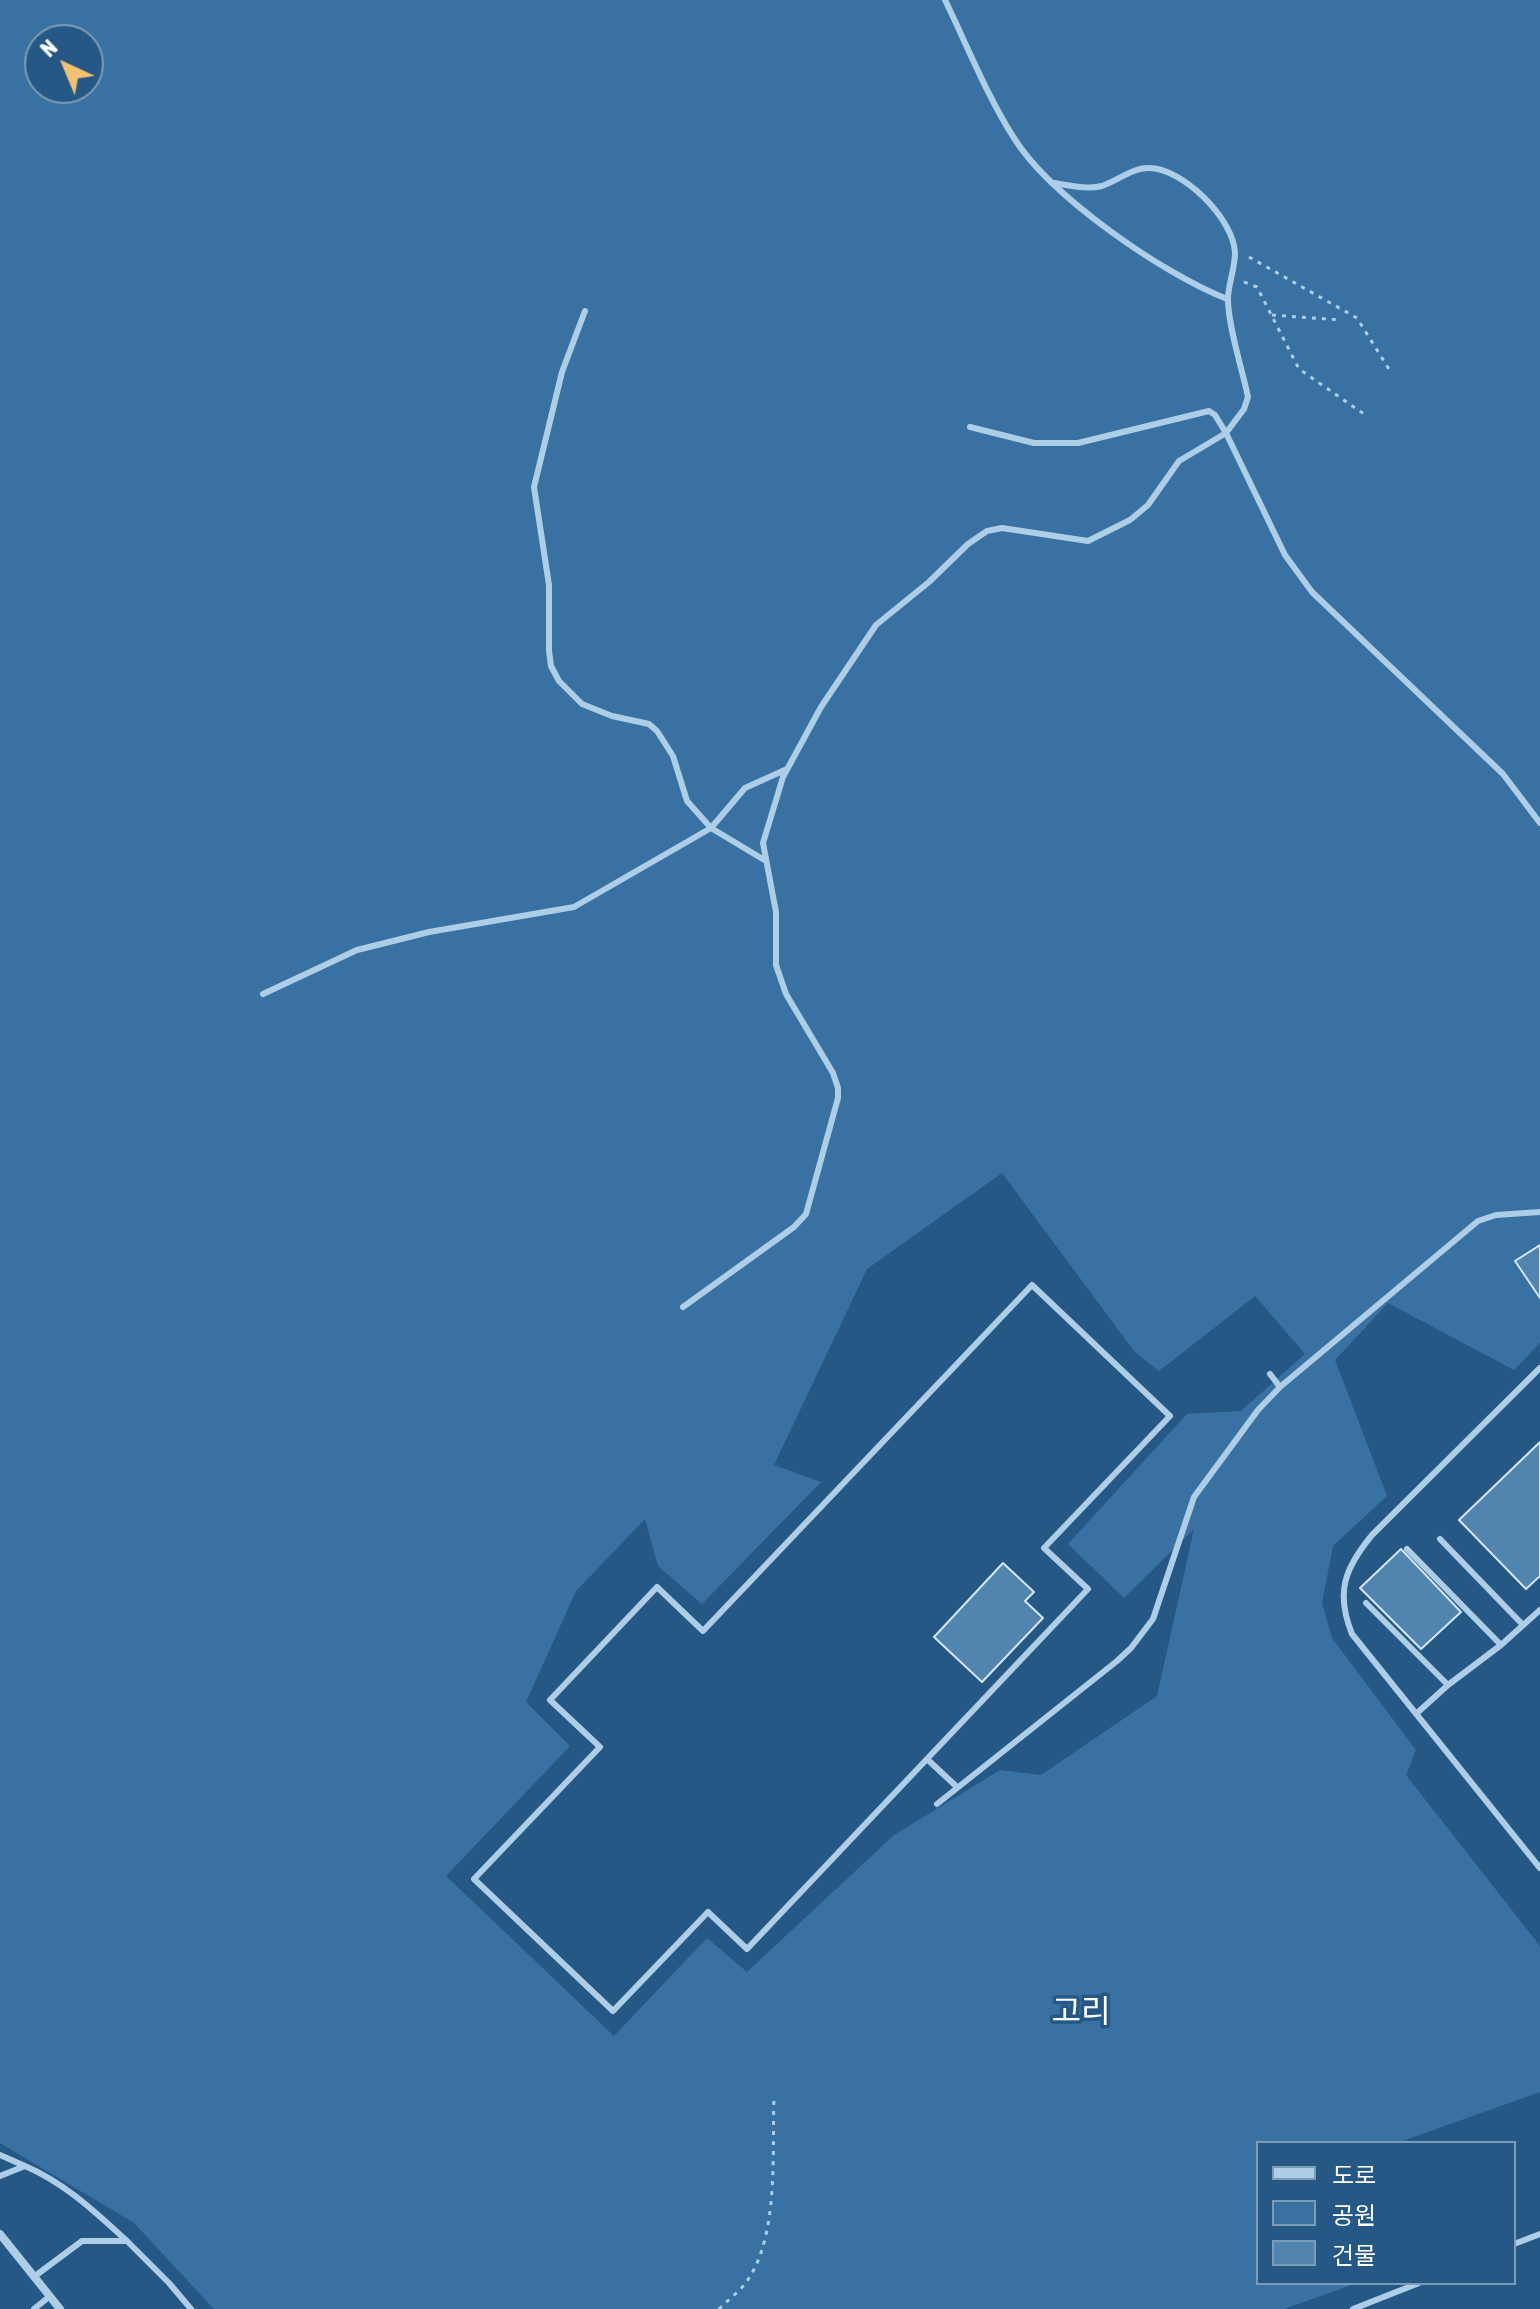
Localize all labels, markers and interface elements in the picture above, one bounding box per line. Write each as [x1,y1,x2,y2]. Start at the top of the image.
north arrow [24,24,104,104]
text: N [35,34,62,62]
district label: 고리 [1052,1993,1110,2031]
legend [1256,2141,1516,2285]
text: 도로 [1332,2162,1376,2189]
text: 공원 [1332,2202,1376,2229]
text: 건물 [1332,2242,1376,2269]

